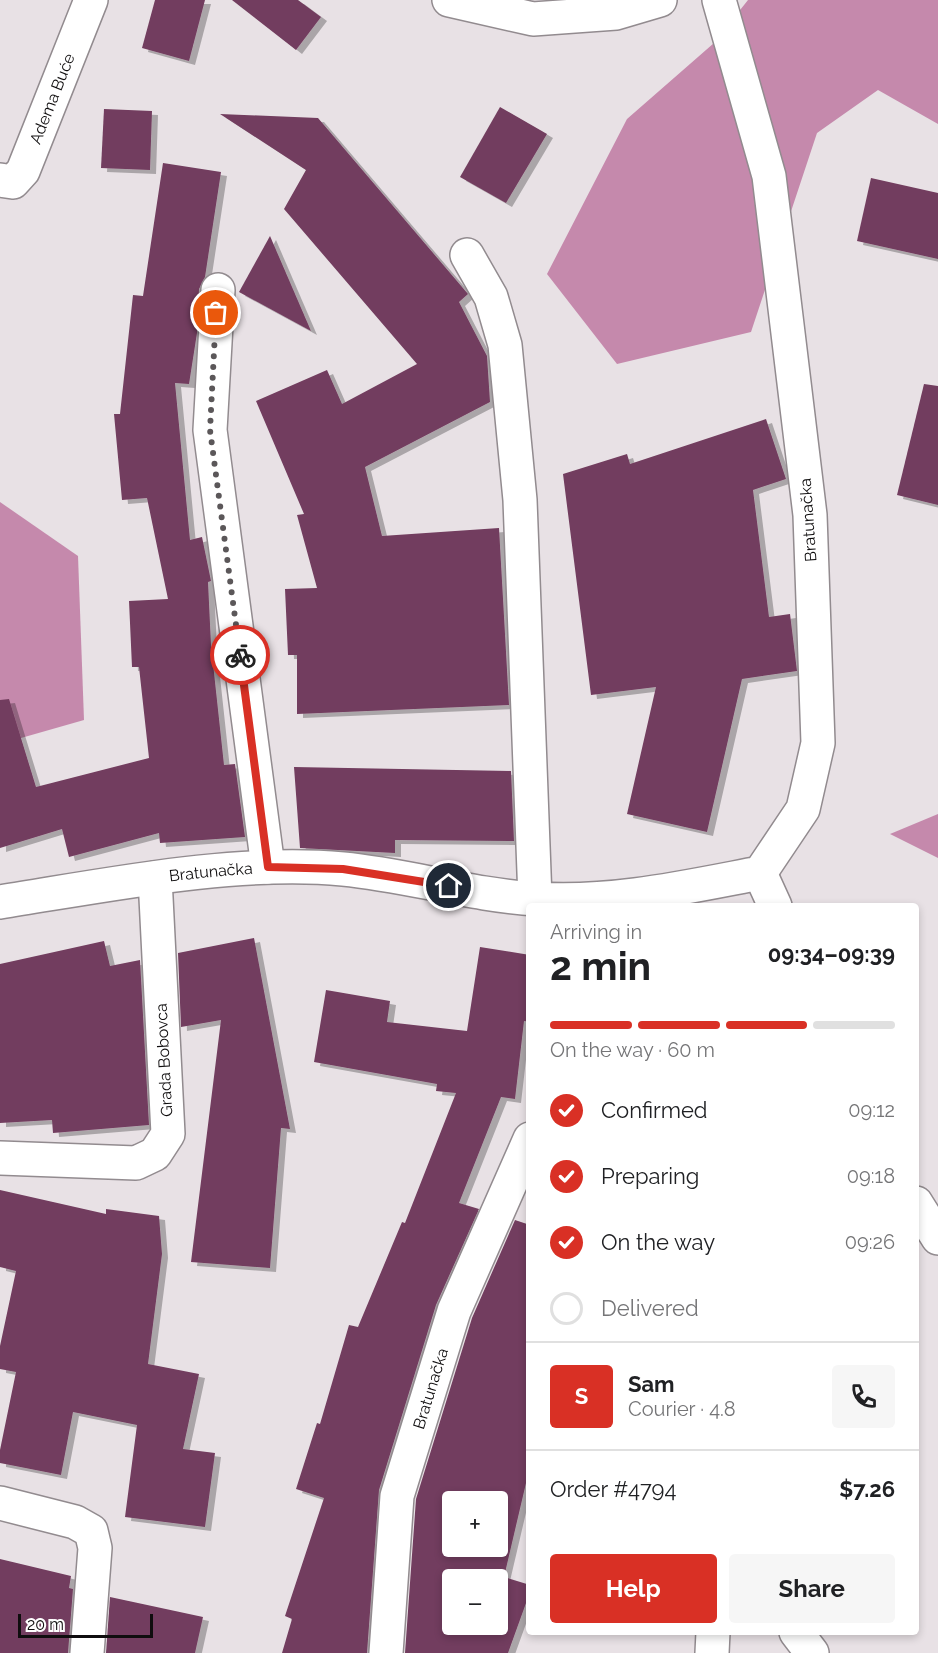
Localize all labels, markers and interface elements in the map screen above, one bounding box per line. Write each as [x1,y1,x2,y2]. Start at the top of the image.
street label: Adema Buće [25,51,78,147]
pin [190,287,241,338]
icon: bag [199,296,232,329]
street label: Bratunačka [796,478,820,562]
courier [210,625,270,685]
icon: bike [224,639,257,672]
street label: Bratunačka [168,858,253,885]
pin [423,860,474,911]
icon: home [432,869,465,902]
text: Arriving in [550,920,642,944]
text: 09:34–09:39 [768,941,895,967]
text: 2 min [550,943,651,989]
street label: Grada Bobovca [152,1003,176,1117]
text: On the way · 60 m [550,1038,715,1062]
icon: check [550,1094,583,1127]
text: Confirmed [601,1097,708,1123]
text: 09:12 [848,1098,895,1122]
icon: check [550,1160,583,1193]
text: Preparing [601,1163,699,1189]
text: 09:18 [847,1164,895,1188]
icon: check [550,1226,583,1259]
text: On the way [601,1229,715,1255]
text: 09:26 [845,1230,895,1254]
text: Delivered [601,1295,699,1321]
street label: Bratunačka [409,1346,452,1431]
button: phone [832,1365,895,1428]
text: Sam [628,1371,675,1397]
text: S [575,1383,588,1409]
text: Courier · 4.8 [628,1397,736,1421]
text: Order #4794 [550,1476,677,1502]
text: $7.26 [839,1476,895,1502]
map controls [442,1491,508,1635]
button: + [442,1491,508,1557]
button: Help [550,1554,717,1623]
button: Share [729,1554,895,1623]
button: − [442,1569,508,1635]
scale bar [18,1611,153,1638]
text: 20 m [27,1615,64,1634]

